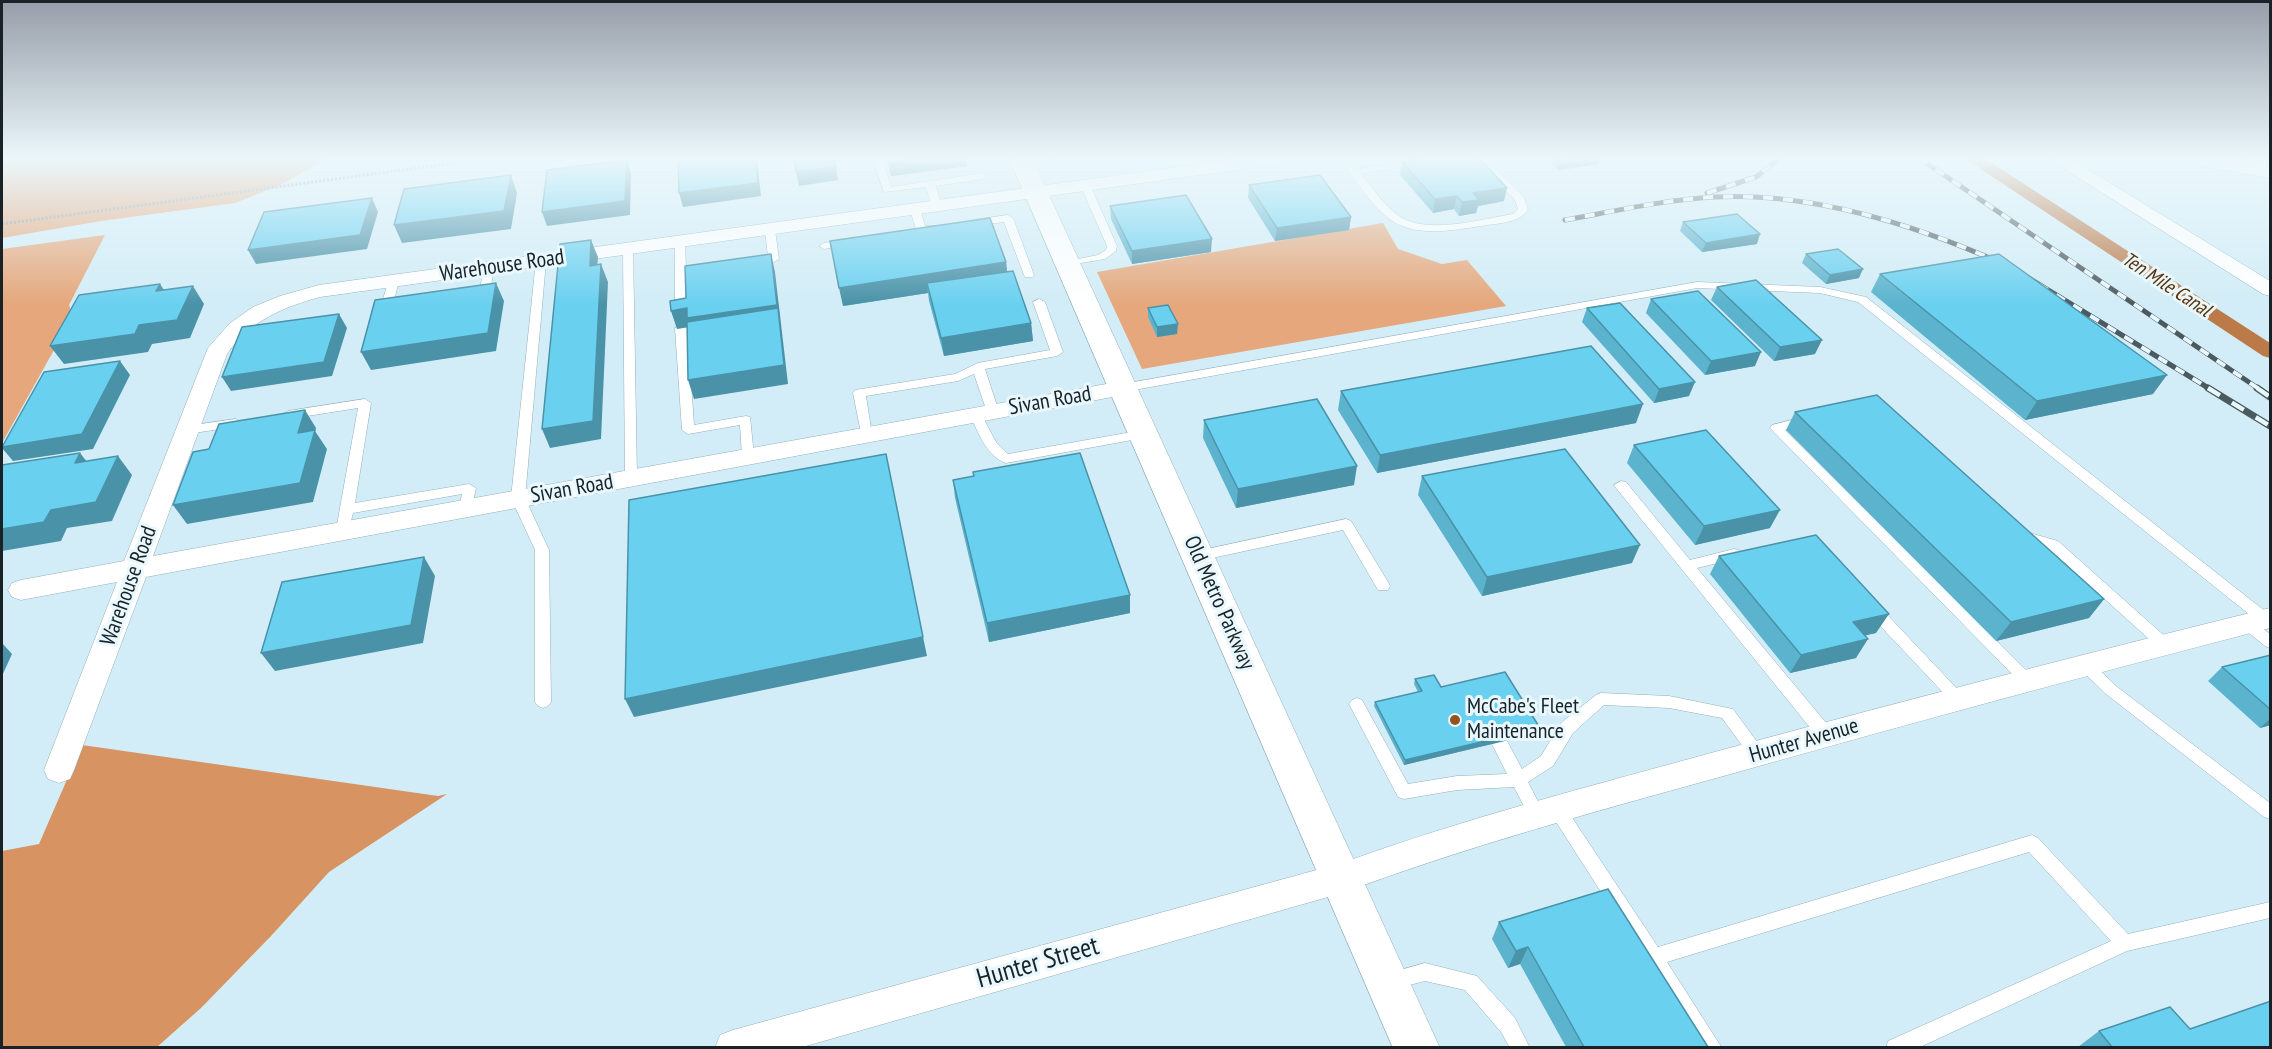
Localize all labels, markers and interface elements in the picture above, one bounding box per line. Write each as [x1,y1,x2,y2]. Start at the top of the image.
street label: Warehouse Road [438,244,566,288]
water label: Ten Mile Canal [2117,248,2215,322]
street label: Sivan Road [1007,381,1093,421]
street label: Sivan Road [529,469,615,509]
street label: Warehouse Road [95,523,163,649]
street label: Old Metro Parkway [1178,532,1260,674]
place label: McCabe's Fleet Maintenance [1467,694,1579,746]
marker: McCabe's Fleet Maintenance [1448,713,1462,727]
street label: Hunter Avenue [1746,713,1862,769]
street label: Hunter Street [973,930,1103,996]

